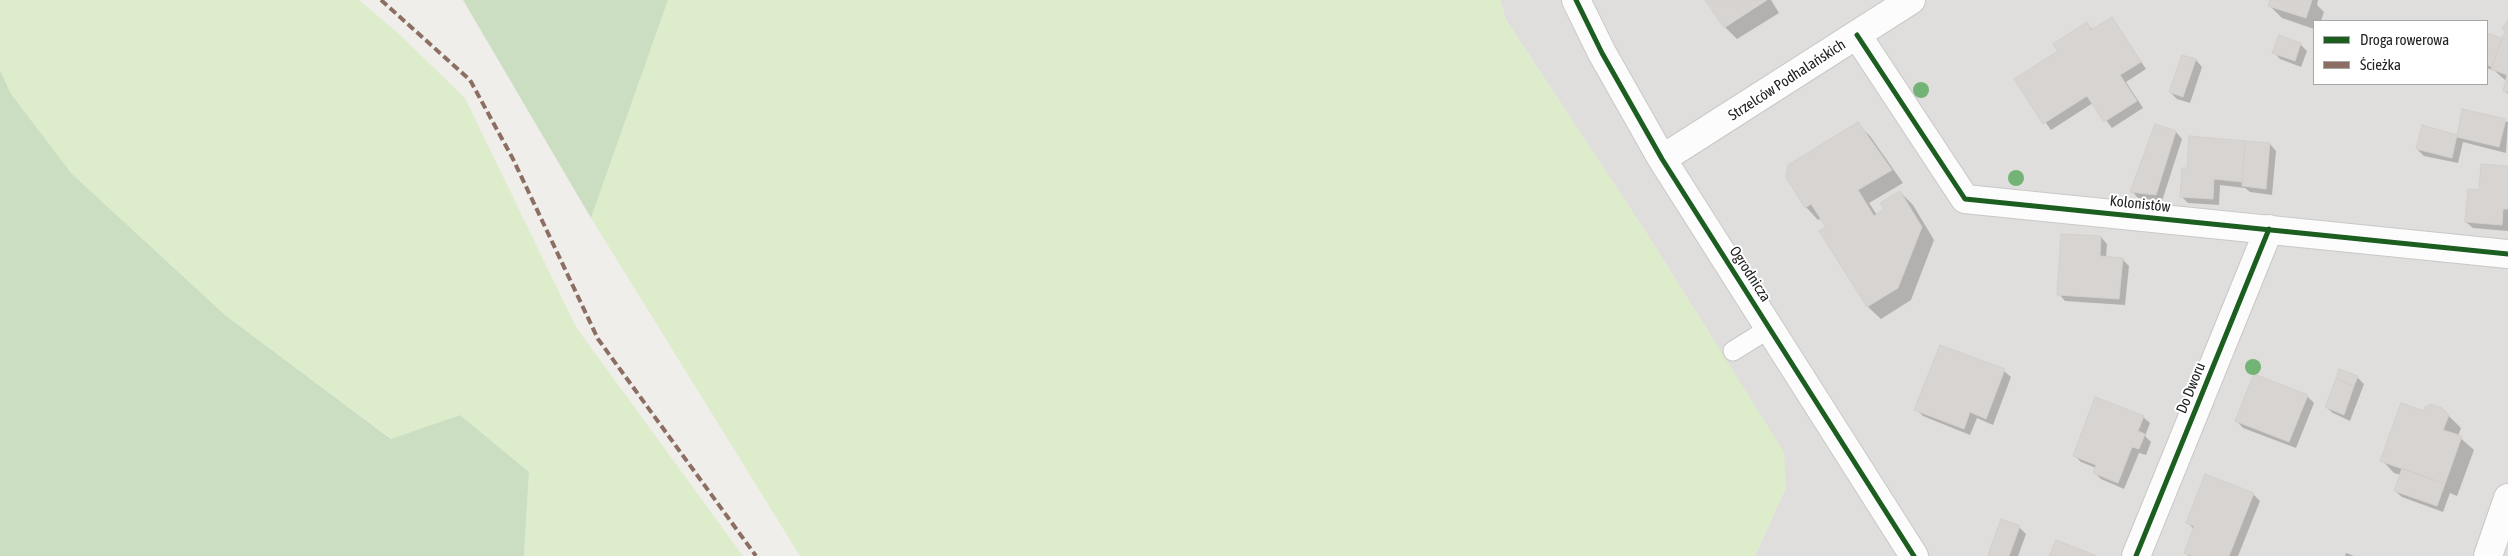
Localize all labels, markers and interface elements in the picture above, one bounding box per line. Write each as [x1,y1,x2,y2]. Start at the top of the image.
legend [2313,20,2488,85]
text: Droga rowerowa [2360,31,2449,48]
street label: Strzelców Podhalańskich [1725,35,1849,125]
text: Ścieżka [2360,56,2401,73]
street label: Kolonistów [2109,192,2171,216]
street label: Ogrodnicza [1725,243,1775,305]
street label: Do Dworu [2173,360,2209,416]

